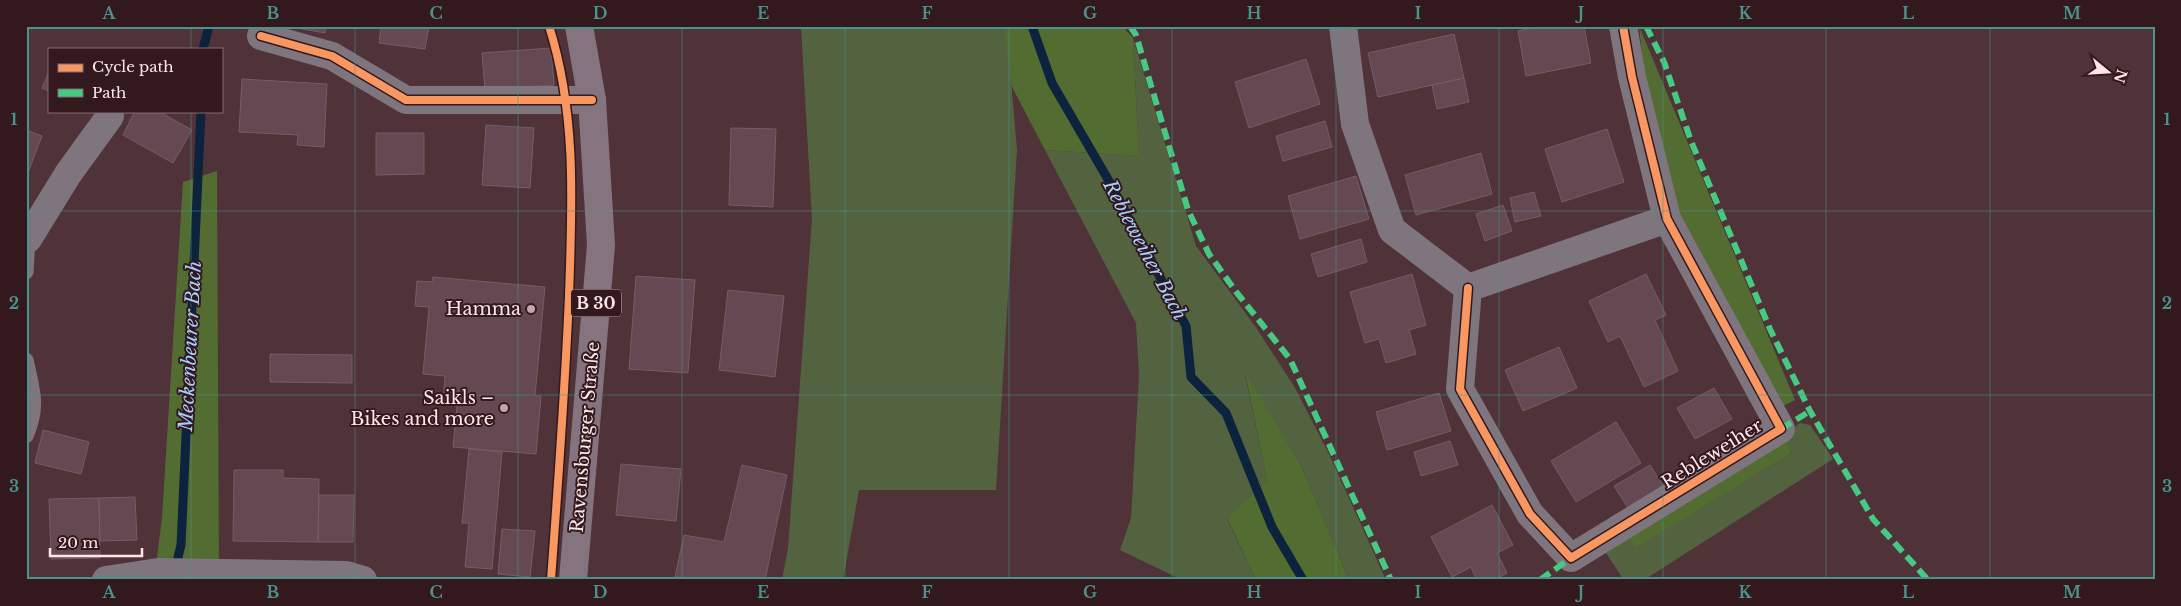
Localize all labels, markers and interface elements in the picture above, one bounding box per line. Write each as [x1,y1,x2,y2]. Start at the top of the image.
text: A [102,3,117,23]
text: B [267,3,280,23]
text: C [429,3,443,23]
text: D [593,3,607,23]
text: E [757,3,769,23]
text: F [921,3,933,23]
text: G [1083,3,1097,23]
text: H [1246,3,1262,23]
text: I [1415,3,1422,23]
text: J [1575,3,1584,23]
text: K [1738,3,1752,23]
text: L [1902,3,1914,23]
text: M [2063,3,2081,23]
legend [48,48,222,112]
north arrow [2084,48,2134,98]
text: Cycle path [92,57,174,76]
text: N [2110,67,2131,85]
text: Path [92,83,126,102]
text: 1 [11,109,18,129]
text: 1 [2164,109,2171,129]
water label: Rebleweiher Bach [1098,175,1192,324]
water label: Meckenbeurer Bach [174,260,206,433]
road number: B 30 [571,290,621,316]
text: 2 [9,293,19,313]
text: 2 [2162,293,2172,313]
place label: Hamma [446,298,521,320]
marker: Hamma [525,303,537,315]
street label: Ravensburger Straße [566,341,604,533]
place label: Saikls – Bikes and more [351,387,494,430]
marker: Saikls – Bikes and more [498,402,510,414]
street label: Rebleweiher [1657,414,1767,494]
text: 3 [9,476,19,496]
text: 3 [2162,476,2172,496]
scale bar [50,526,142,558]
text: 20 m [58,533,98,552]
text: A [102,582,117,602]
text: B [267,582,280,602]
text: C [429,582,443,602]
text: D [593,582,607,602]
text: E [757,582,769,602]
text: F [921,582,933,602]
text: G [1083,582,1097,602]
text: H [1246,582,1262,602]
text: I [1415,582,1422,602]
text: J [1575,582,1584,602]
text: K [1738,582,1752,602]
text: L [1902,582,1914,602]
text: M [2063,582,2081,602]

